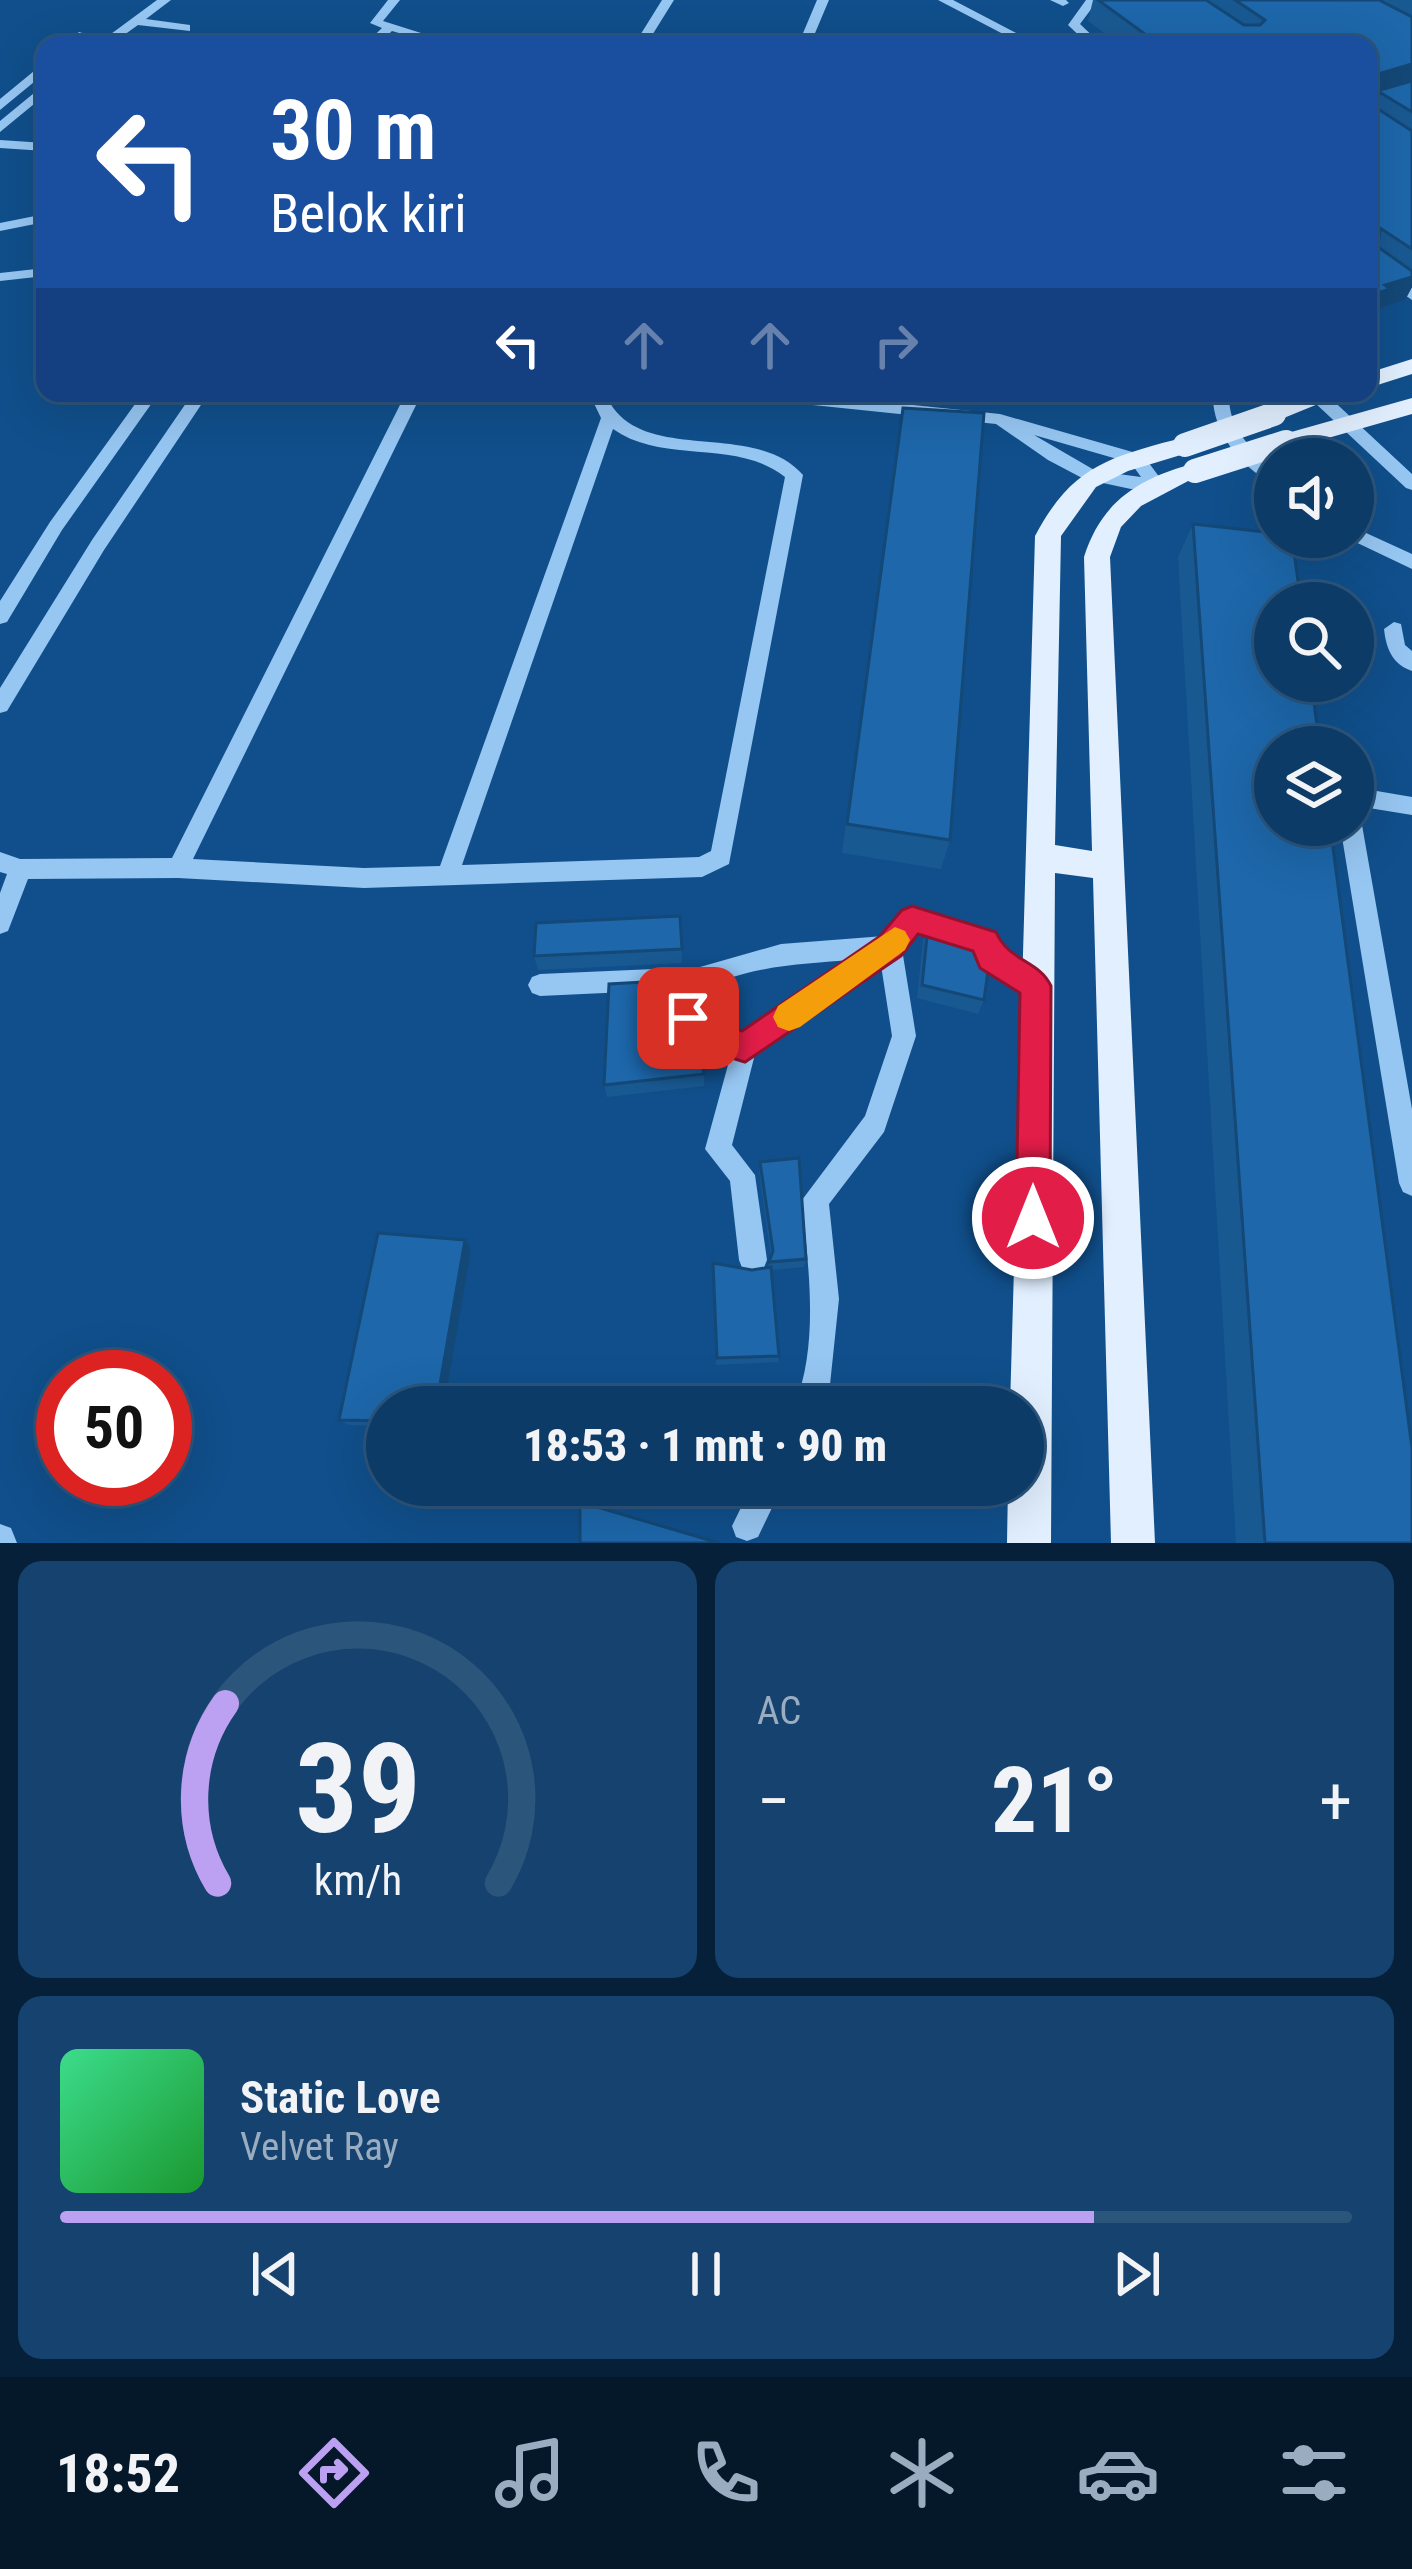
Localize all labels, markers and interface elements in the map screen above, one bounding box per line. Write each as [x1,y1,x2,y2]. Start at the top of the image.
text: 30 m [270,81,437,180]
icon: left [72,84,228,240]
text: Belok kiri [270,182,467,245]
icon: left [485,312,551,378]
icon: ahead [611,312,677,378]
icon: ahead [737,312,803,378]
icon: right [863,312,929,378]
map controls [1254,438,1374,846]
button: sound [1254,438,1374,558]
button: search [1254,582,1374,702]
button: layers [1254,726,1374,846]
pin [637,967,739,1069]
icon: arrive [655,985,721,1051]
position arrow [970,1155,1096,1281]
speed limit sign: 50 [36,1350,192,1506]
text: 18:53 · 1 mnt · 90 m [523,1419,887,1472]
text: AC [757,1688,801,1734]
text: 39 [294,1716,421,1862]
text: 21° [991,1749,1118,1854]
text: − [757,1763,790,1840]
text: + [1319,1763,1352,1840]
text: km/h [313,1854,402,1904]
text: Static Love [240,2071,441,2124]
text: Velvet Ray [240,2124,399,2170]
icon: previous [242,2241,308,2307]
icon: pause [673,2241,739,2307]
icon: next [1104,2241,1170,2307]
icon: directions [292,2431,376,2515]
icon: music [488,2431,572,2515]
icon: phone [684,2431,768,2515]
icon: climate [880,2431,964,2515]
icon: car [1076,2431,1160,2515]
icon: filters [1272,2431,1356,2515]
text: 18:52 [56,2442,180,2505]

